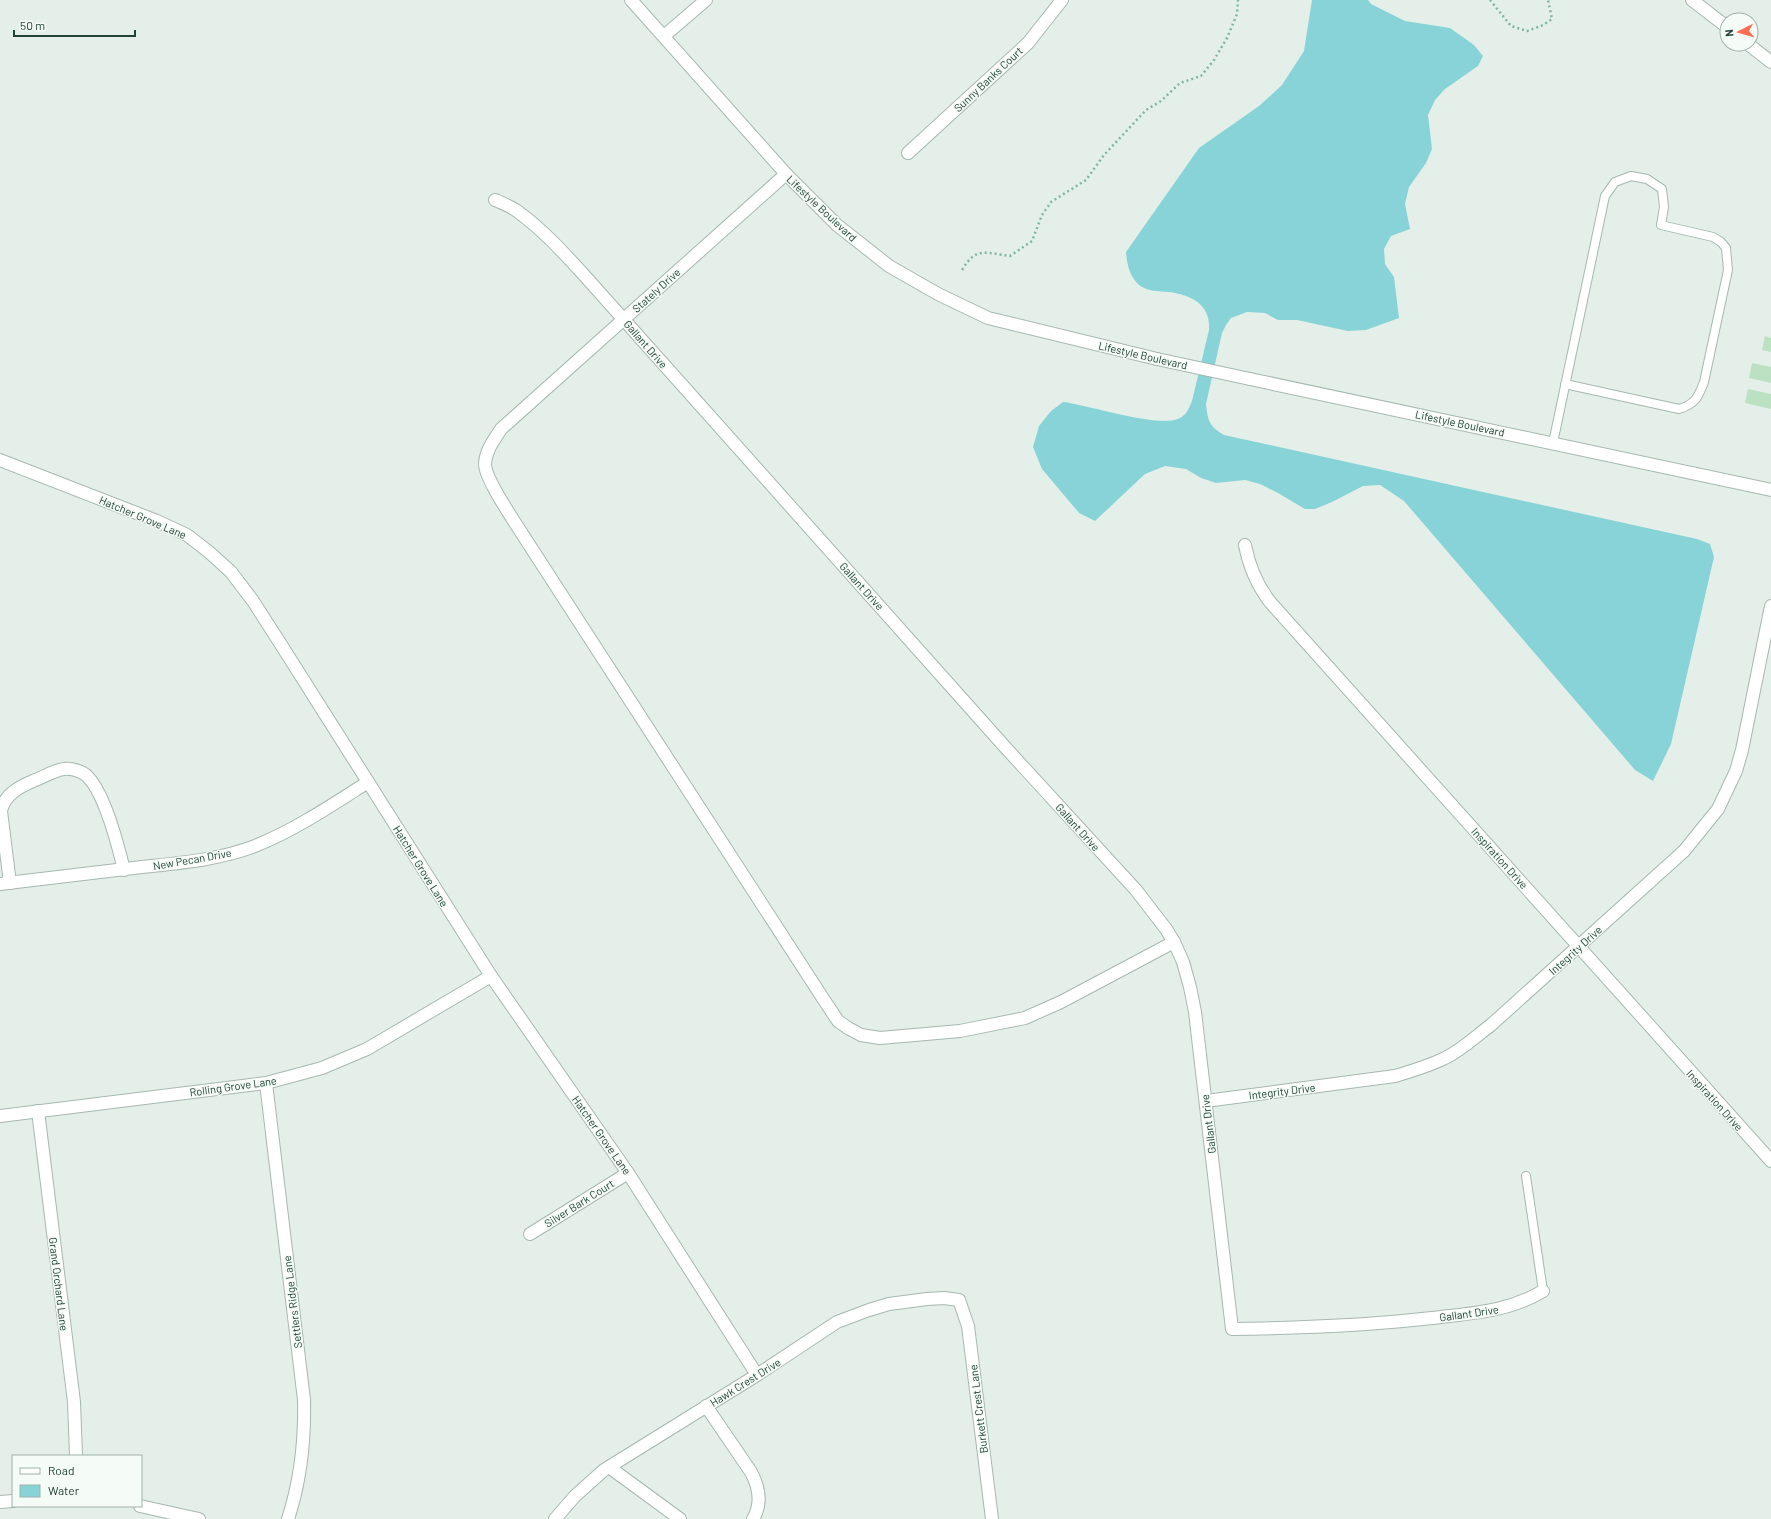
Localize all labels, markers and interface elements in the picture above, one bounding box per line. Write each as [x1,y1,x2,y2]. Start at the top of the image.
scale bar [14,12,135,38]
north arrow [1719,12,1759,52]
text: 50 m [20,18,45,32]
text: N [1722,29,1735,37]
street label: Sunny Banks Court [951,44,1025,114]
street label: Lifestyle Boulevard [784,172,860,244]
street label: Stately Drive [629,265,683,315]
street label: Gallant Drive [622,317,671,371]
street label: Lifestyle Boulevard [1097,338,1189,372]
street label: Lifestyle Boulevard [1414,407,1506,439]
street label: Hatcher Grove Lane [97,493,189,541]
street label: Gallant Drive [837,560,887,613]
street label: Gallant Drive [1053,801,1103,854]
street label: Hatcher Grove Lane [391,823,451,909]
street label: Inspiration Drive [1469,825,1531,891]
street label: New Pecan Drive [152,846,232,872]
street label: Integrity Drive [1546,923,1604,977]
street label: Inspiration Drive [1684,1067,1746,1133]
street label: Rolling Grove Lane [189,1073,277,1099]
street label: Integrity Drive [1248,1080,1316,1102]
street label: Hatcher Grove Lane [570,1093,634,1177]
street label: Gallant Drive [1198,1093,1218,1154]
street label: Silver Bark Court [542,1176,616,1230]
street label: Grand Orchard Lane [47,1236,71,1332]
street label: Settlers Ridge Lane [280,1255,304,1349]
street label: Gallant Drive [1439,1302,1500,1324]
street label: Hawk Crest Drive [707,1355,783,1409]
street label: Burkett Crest Lane [966,1364,990,1454]
legend [12,1455,142,1507]
text: Road [48,1463,75,1477]
text: Water [48,1483,80,1497]

